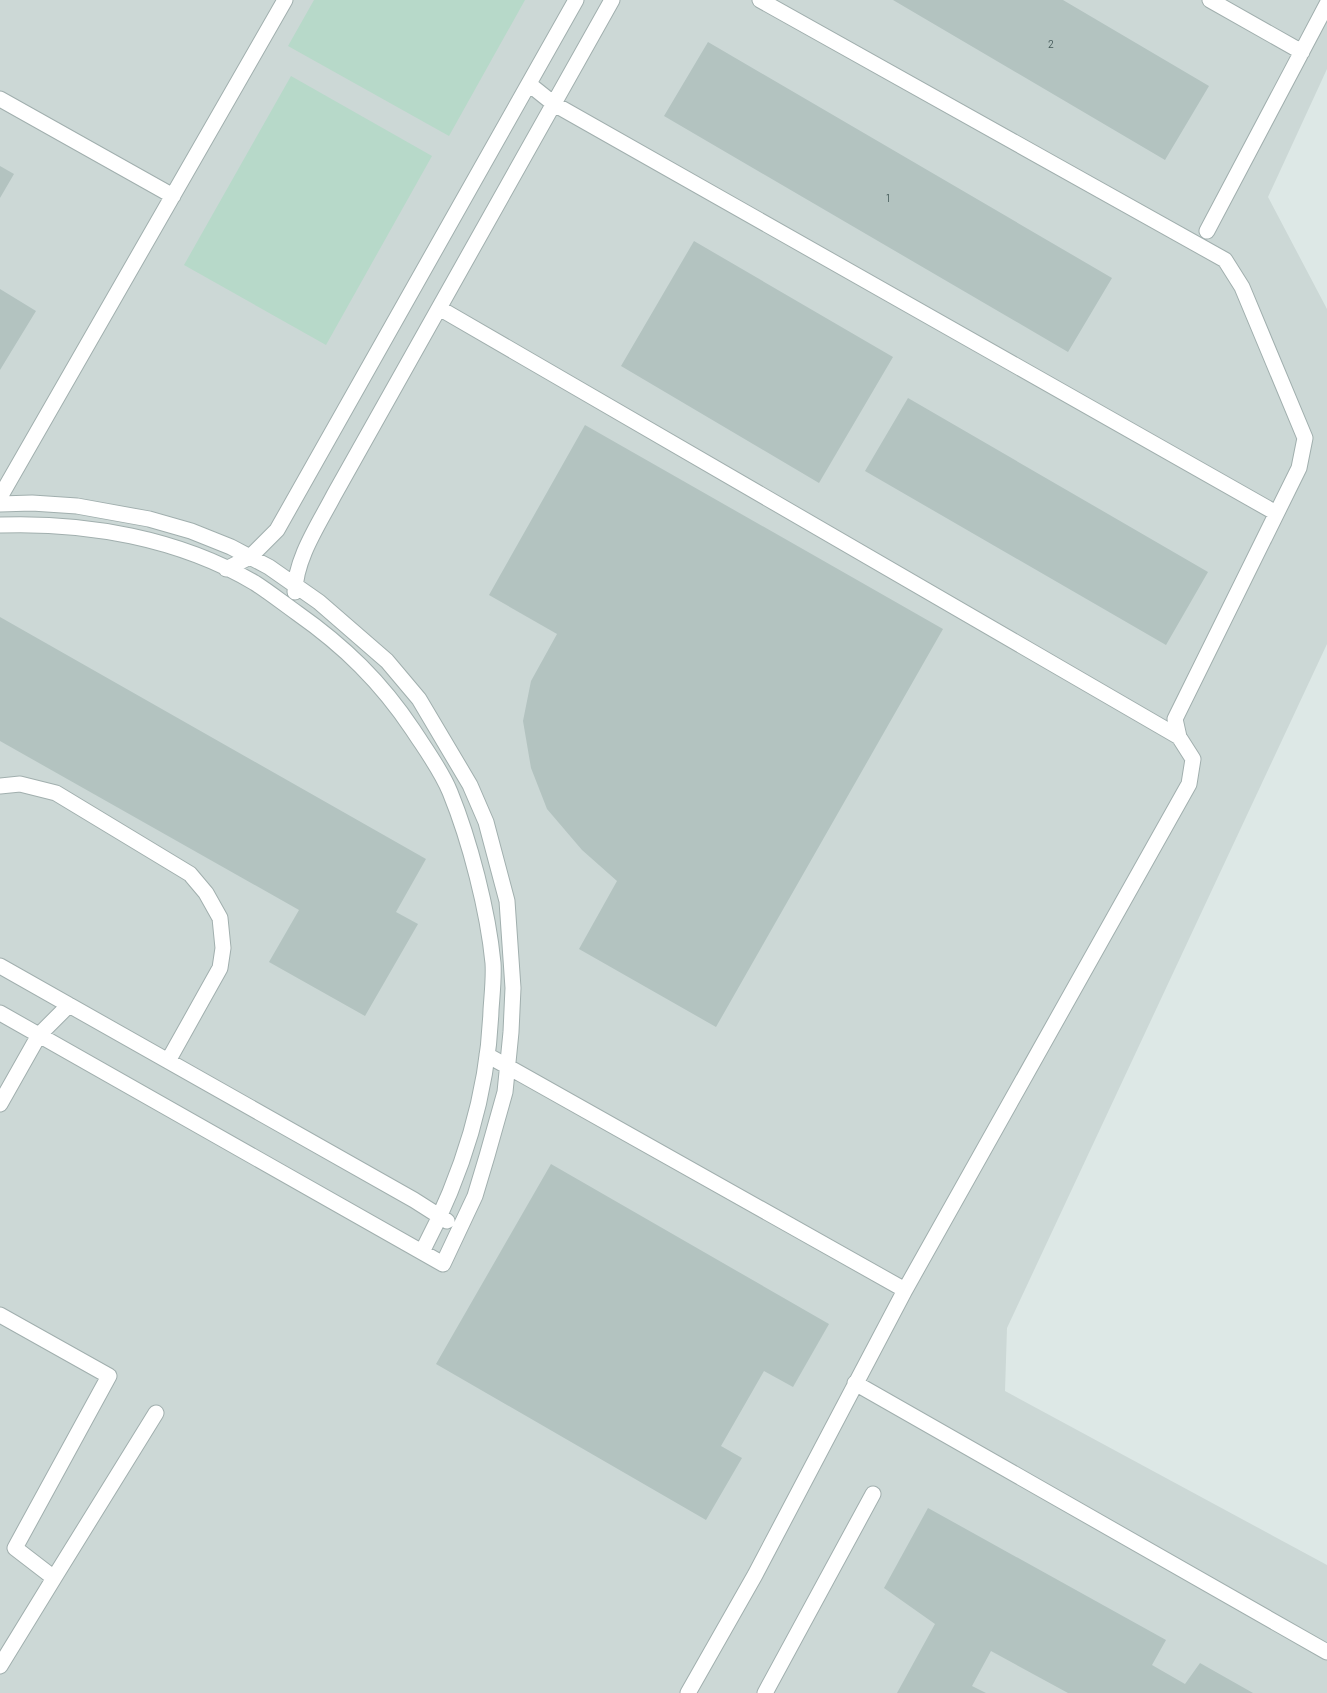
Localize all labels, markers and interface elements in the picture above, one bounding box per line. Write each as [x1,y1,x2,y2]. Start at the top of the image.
house number: 2 [1048,37,1054,50]
house number: 1 [886,191,890,204]

